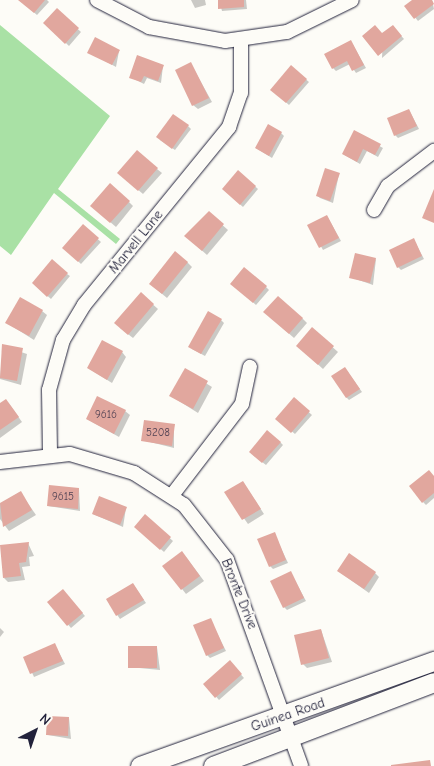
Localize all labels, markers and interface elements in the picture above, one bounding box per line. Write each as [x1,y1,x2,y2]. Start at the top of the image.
street label: Marvell Lane [105,207,167,277]
house number: 9616 [95,408,117,422]
house number: 5208 [146,426,170,440]
house number: 9615 [52,490,74,504]
street label: Bronte Drive [217,556,261,632]
street label: Guinea Road [249,694,327,736]
north arrow [10,706,60,756]
text: N [36,710,54,729]

